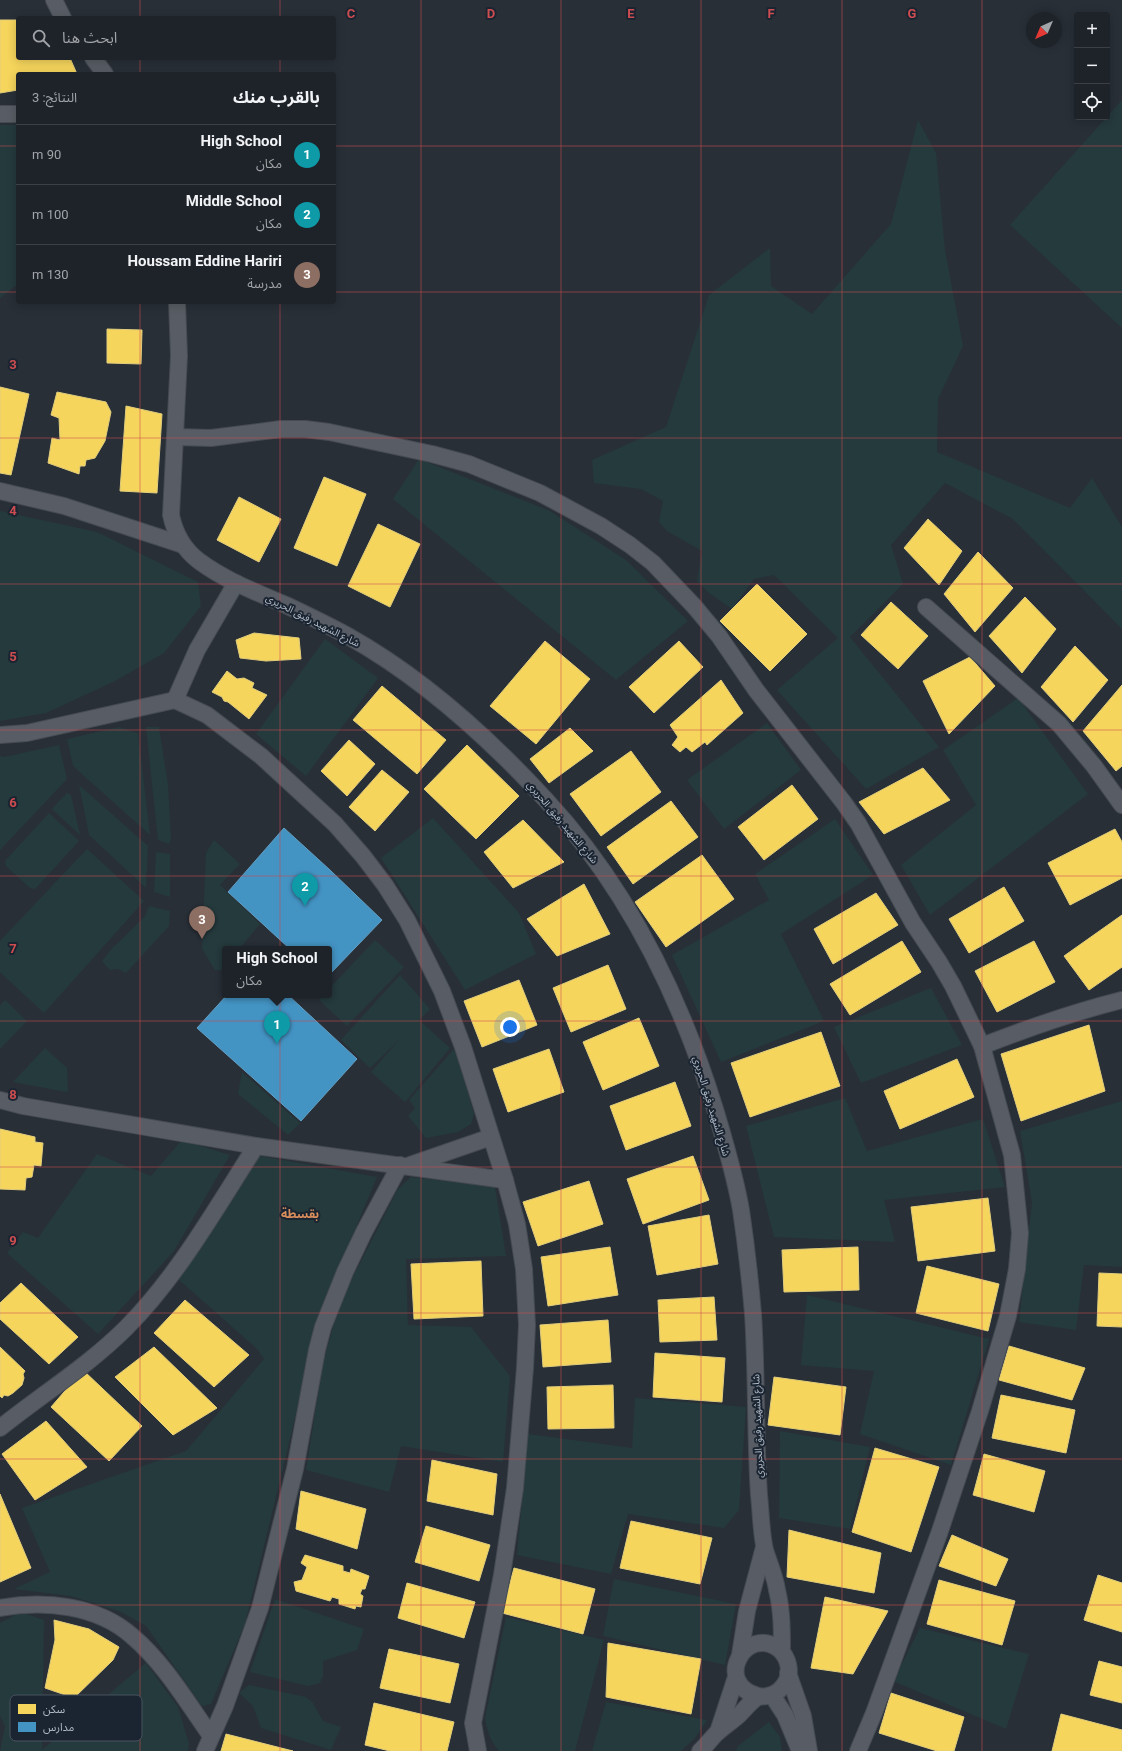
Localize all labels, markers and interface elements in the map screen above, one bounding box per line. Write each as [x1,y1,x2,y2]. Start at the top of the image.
text: C [347,6,356,21]
text: D [487,6,495,21]
text: E [627,6,635,21]
text: F [767,6,775,21]
text: G [908,6,917,21]
north arrow [1026,12,1062,48]
map controls [1074,12,1110,120]
button: + [1074,12,1110,48]
search box [16,16,336,60]
icon: search [30,27,52,49]
text: ابحث هنا [62,29,117,47]
button: − [1074,48,1110,84]
button: locate [1074,84,1110,120]
text: بالقرب منك [233,87,320,107]
text: النتائج: 3 [32,90,77,105]
text: High School [200,132,282,150]
text: 90 m [32,147,61,162]
text: 1 [303,147,311,162]
text: مكان [256,156,282,171]
text: Middle School [186,192,282,210]
text: 100 m [32,207,69,222]
text: 2 [303,207,311,222]
text: مكان [256,216,282,231]
text: Houssam Eddine Hariri [127,252,282,270]
text: 130 m [32,267,69,282]
text: 3 [303,267,311,282]
text: مدرسة [247,276,282,291]
text: 3 [9,357,17,372]
text: 4 [9,503,17,518]
street label: شارع الشهيد رفيق الحريري [263,592,362,651]
text: 5 [9,649,17,664]
street label: شارع الشهيد رفيق الحريري [523,779,600,867]
text: 6 [9,795,17,810]
pin: 2 [292,873,318,906]
pin: 3 [189,906,215,939]
text: 7 [9,941,17,956]
popup [222,946,332,998]
text: High School [236,949,318,967]
text: مكان [236,973,262,988]
pin: 1 [264,1011,290,1044]
your location [500,1017,520,1037]
street label: شارع الشهيد رفيق الحريري [689,1055,732,1158]
text: 8 [9,1087,17,1102]
district label: بقسطة [281,1207,319,1221]
text: 9 [9,1233,17,1248]
street label: شارع الشهيد رفيق الحريري [750,1374,767,1478]
legend [10,1695,142,1741]
text: سكن [43,1703,66,1716]
text: مدارس [43,1721,74,1734]

